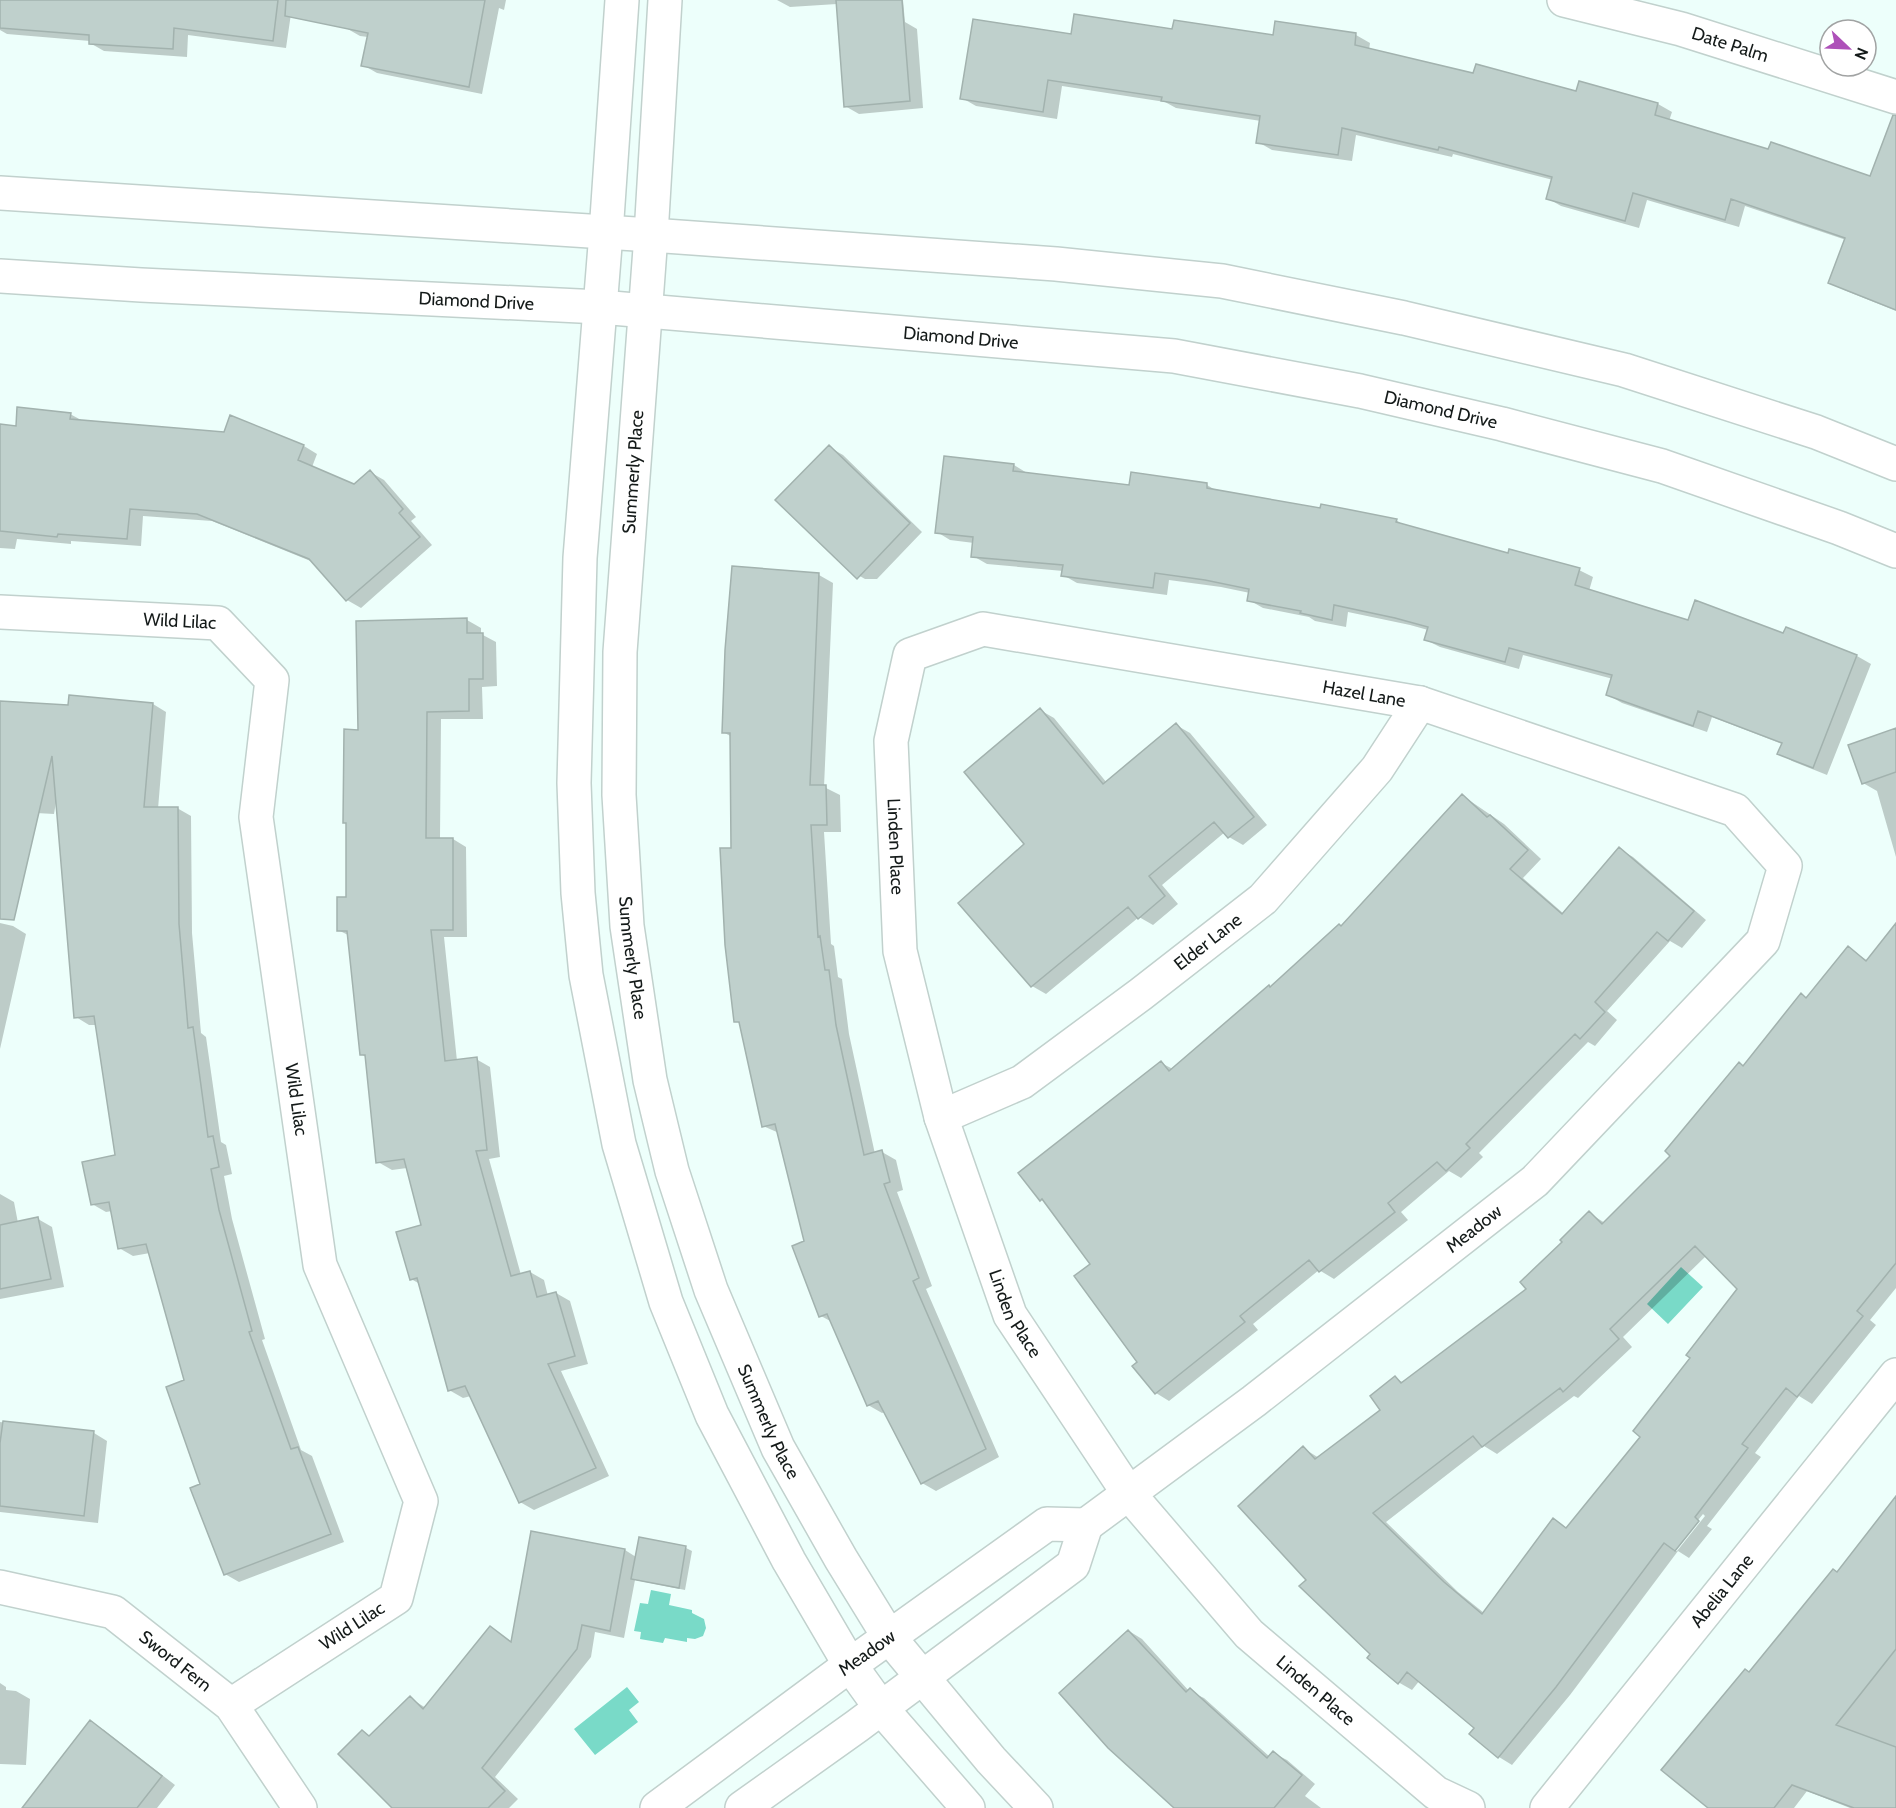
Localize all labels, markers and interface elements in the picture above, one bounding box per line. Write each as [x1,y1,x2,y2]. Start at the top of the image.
north arrow [1818,18,1878,78]
street label: Date Palm [1689,22,1771,67]
text: N [1850,45,1872,63]
street label: Diamond Drive [418,287,535,315]
street label: Diamond Drive [902,322,1019,354]
street label: Diamond Drive [1382,386,1500,434]
street label: Summerly Place [618,409,648,535]
street label: Wild Lilac [143,608,217,634]
street label: Hazel Lane [1321,676,1407,712]
street label: Linden Place [882,798,909,895]
street label: Summerly Place [614,896,652,1021]
street label: Elder Lane [1170,909,1246,975]
street label: Wild Lilac [280,1062,312,1137]
street label: Meadow [1441,1200,1506,1258]
street label: Linden Place [984,1266,1046,1362]
street label: Summerly Place [733,1361,804,1483]
street label: Abelia Lane [1686,1550,1758,1632]
street label: Wild Lilac [315,1597,389,1655]
street label: Meadow [834,1625,900,1681]
street label: Sword Fern [135,1626,216,1696]
street label: Linden Place [1272,1651,1360,1730]

